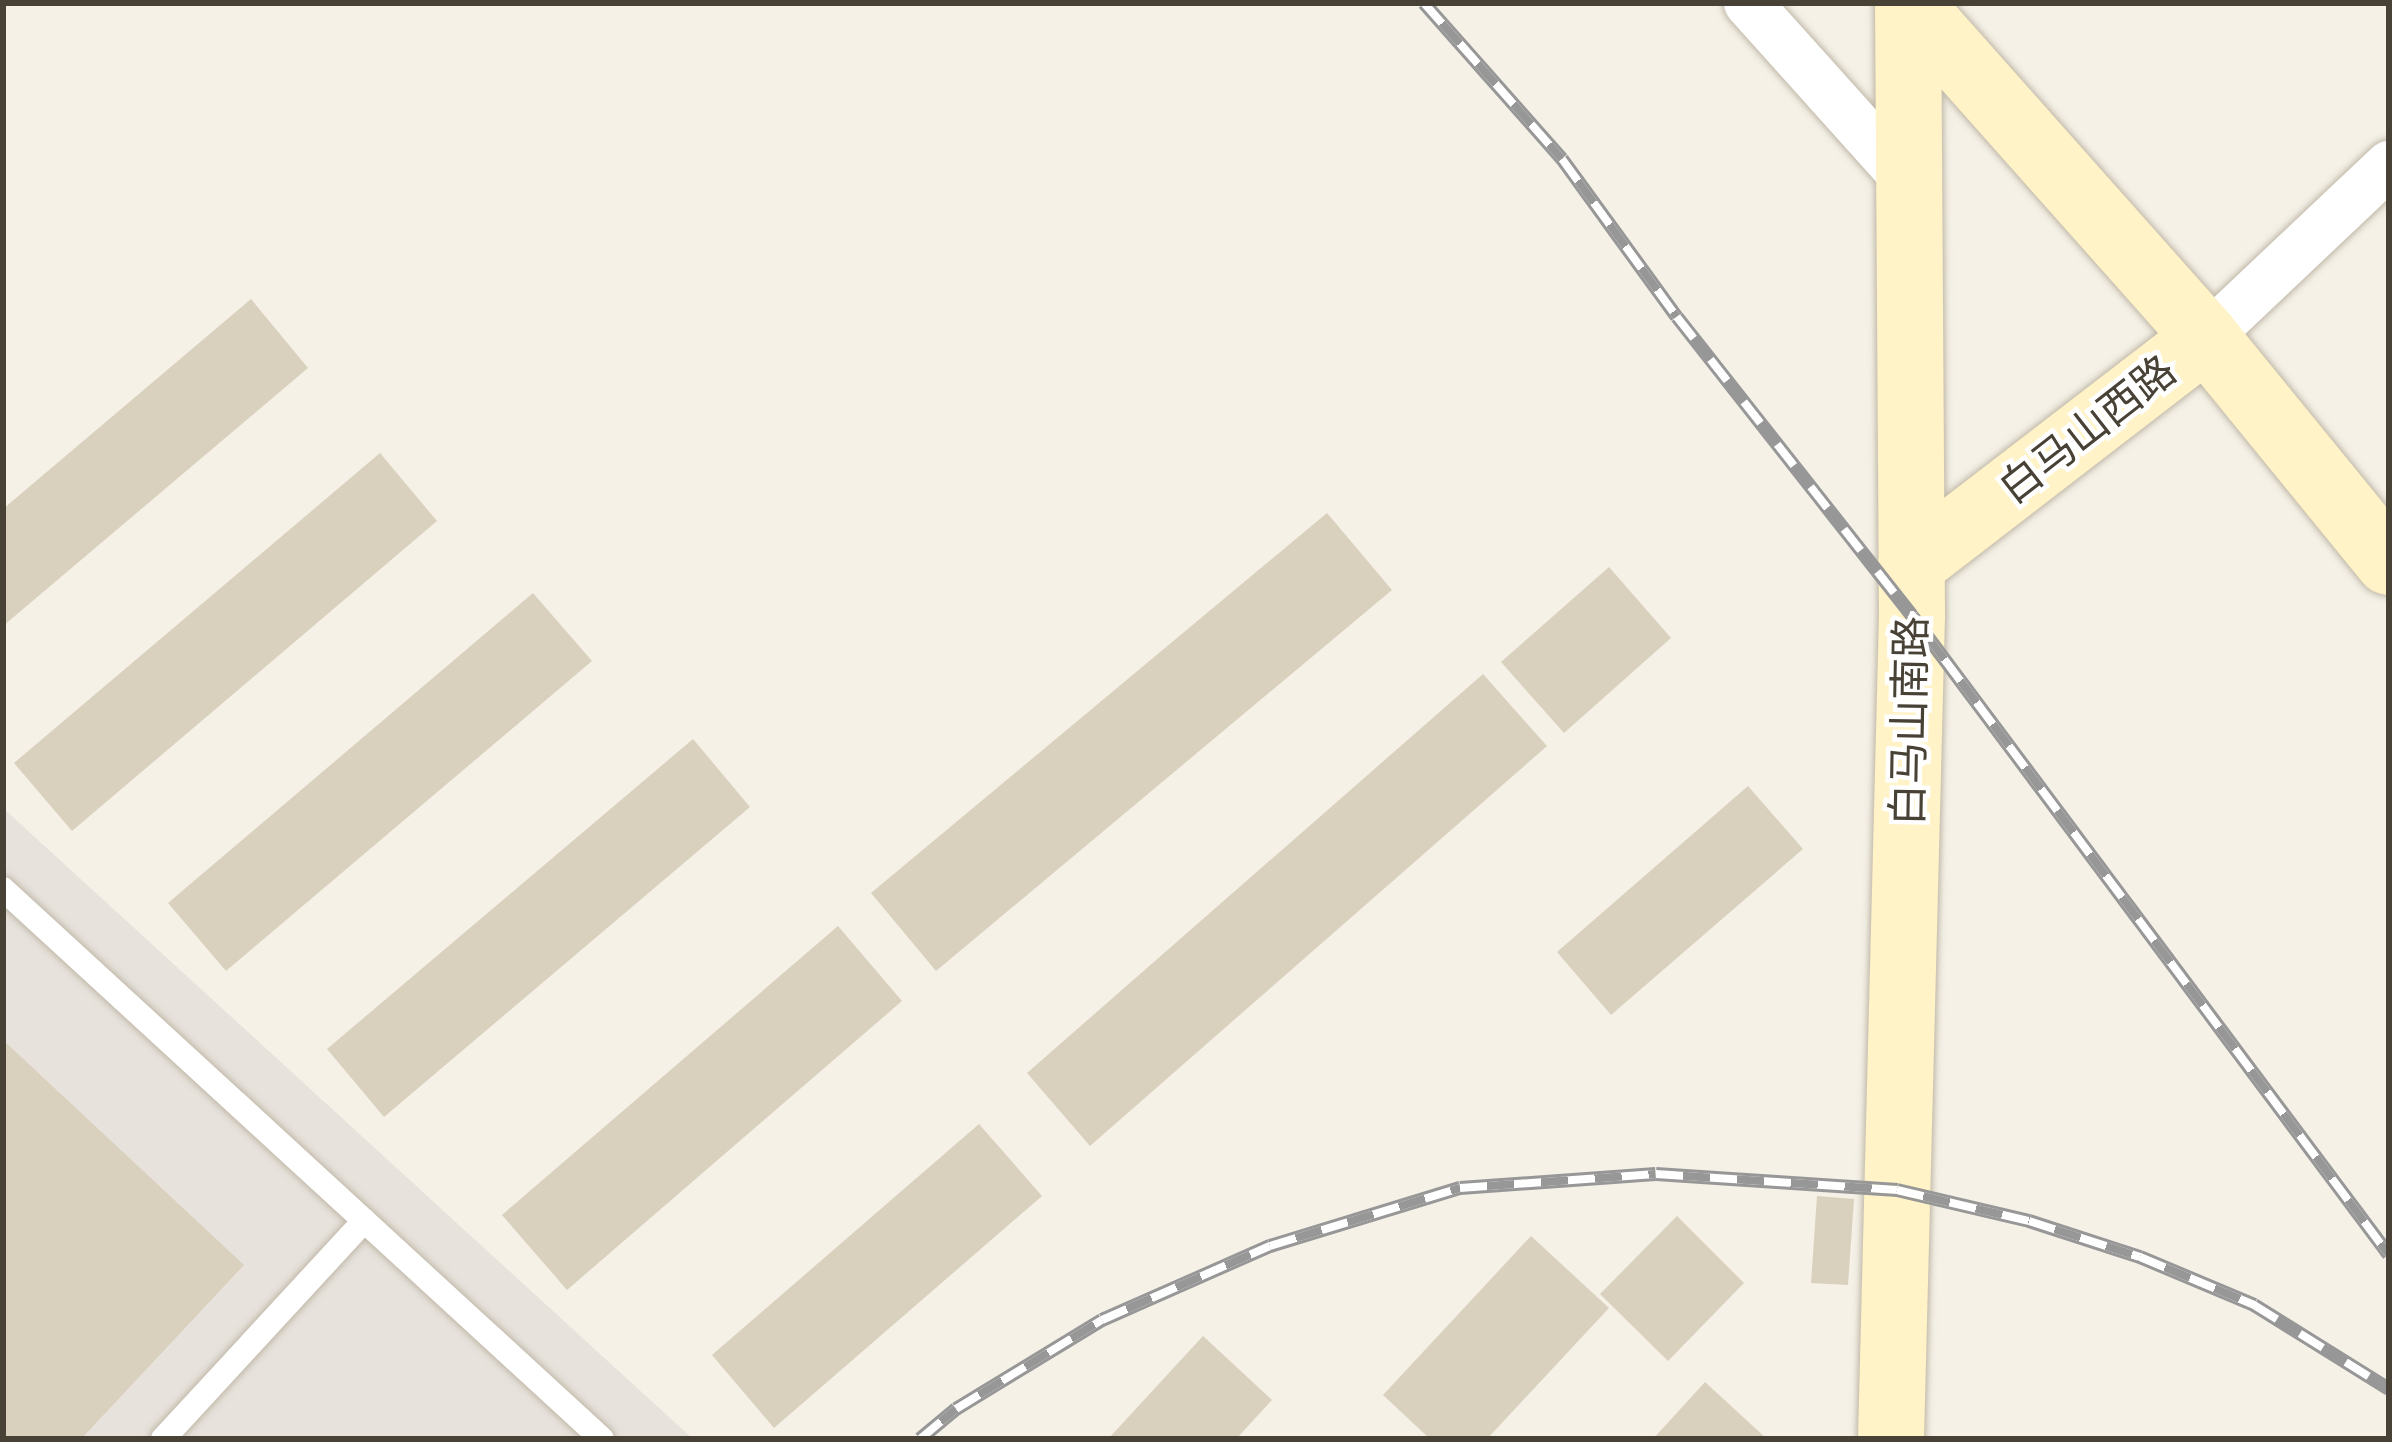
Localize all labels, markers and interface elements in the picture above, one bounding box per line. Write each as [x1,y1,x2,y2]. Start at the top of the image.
street label: 白马山西路 [1989,344,2185,514]
street label: 白马山南路 [1882,616,1936,826]

